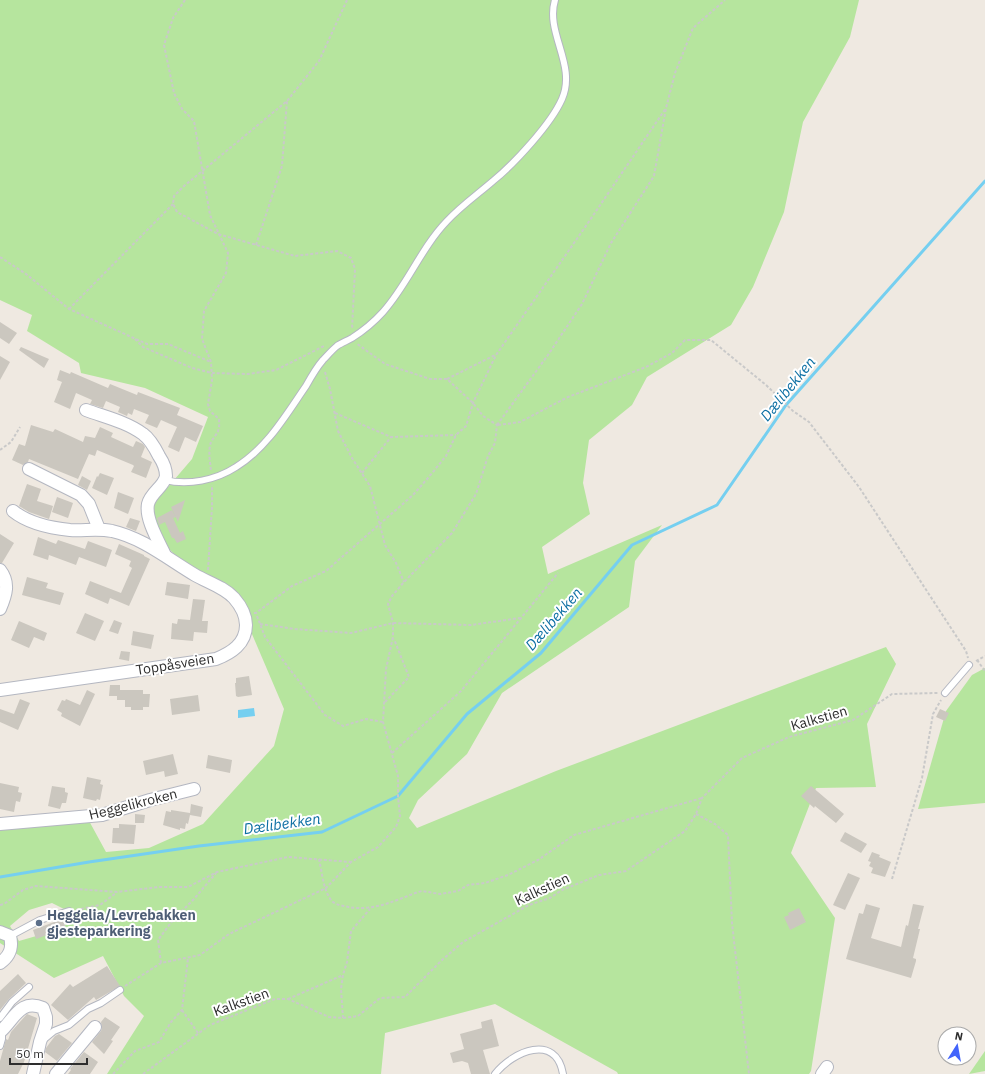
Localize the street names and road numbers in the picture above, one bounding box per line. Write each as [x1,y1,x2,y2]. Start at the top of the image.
street label: Toppåsveien [135,649,215,679]
street label: Kalkstien [789,701,849,735]
street label: Heggelikroken [87,784,179,824]
street label: Kalkstien [512,869,572,909]
street label: Kalkstien [211,984,271,1020]

